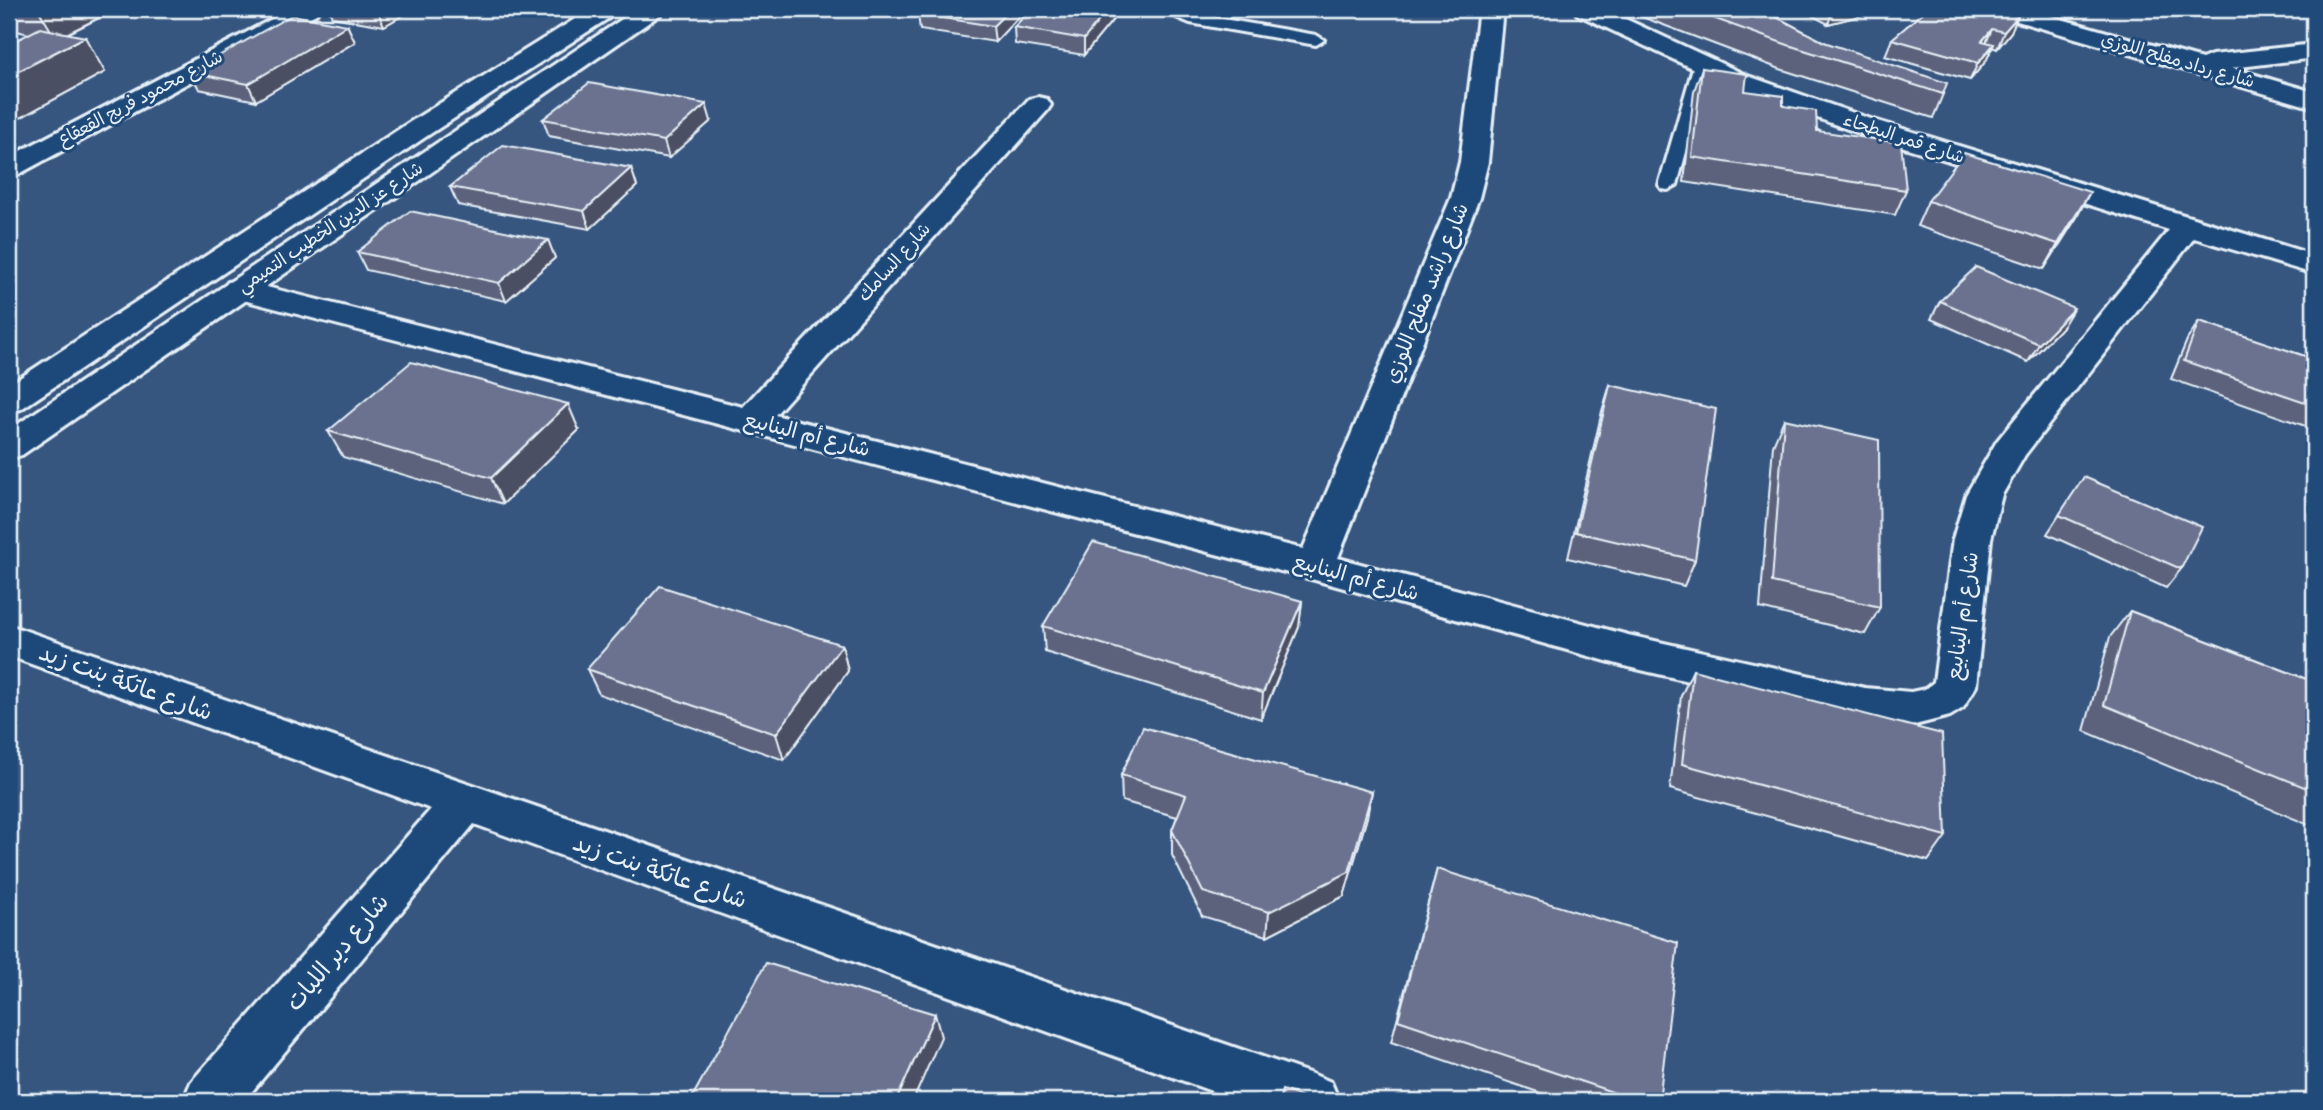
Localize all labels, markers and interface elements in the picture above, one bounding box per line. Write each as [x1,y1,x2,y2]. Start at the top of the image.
street label: شارع رداد مفلح اللوزي [2098,28,2257,94]
street label: شارع محمود فريج القعقاع [54,45,227,152]
street label: شارع قمر البطحاء [1840,108,1968,169]
street label: شارع عز الدين الخطيب التميمي [233,157,430,302]
street label: شارع راشد مفلح اللوزي [1378,199,1476,388]
street label: شارع السامك [853,218,936,307]
street label: شارع أم الينابيع [740,406,873,465]
street label: شارع أم الينابيع [1289,548,1422,609]
street label: شارع أم الينابيع [1940,550,1987,682]
street label: شارع عاتكة بنت زيد [34,638,217,729]
street label: شارع عاتكة بنت زيد [568,828,751,917]
street label: شارع دير الليات [280,888,397,1018]

